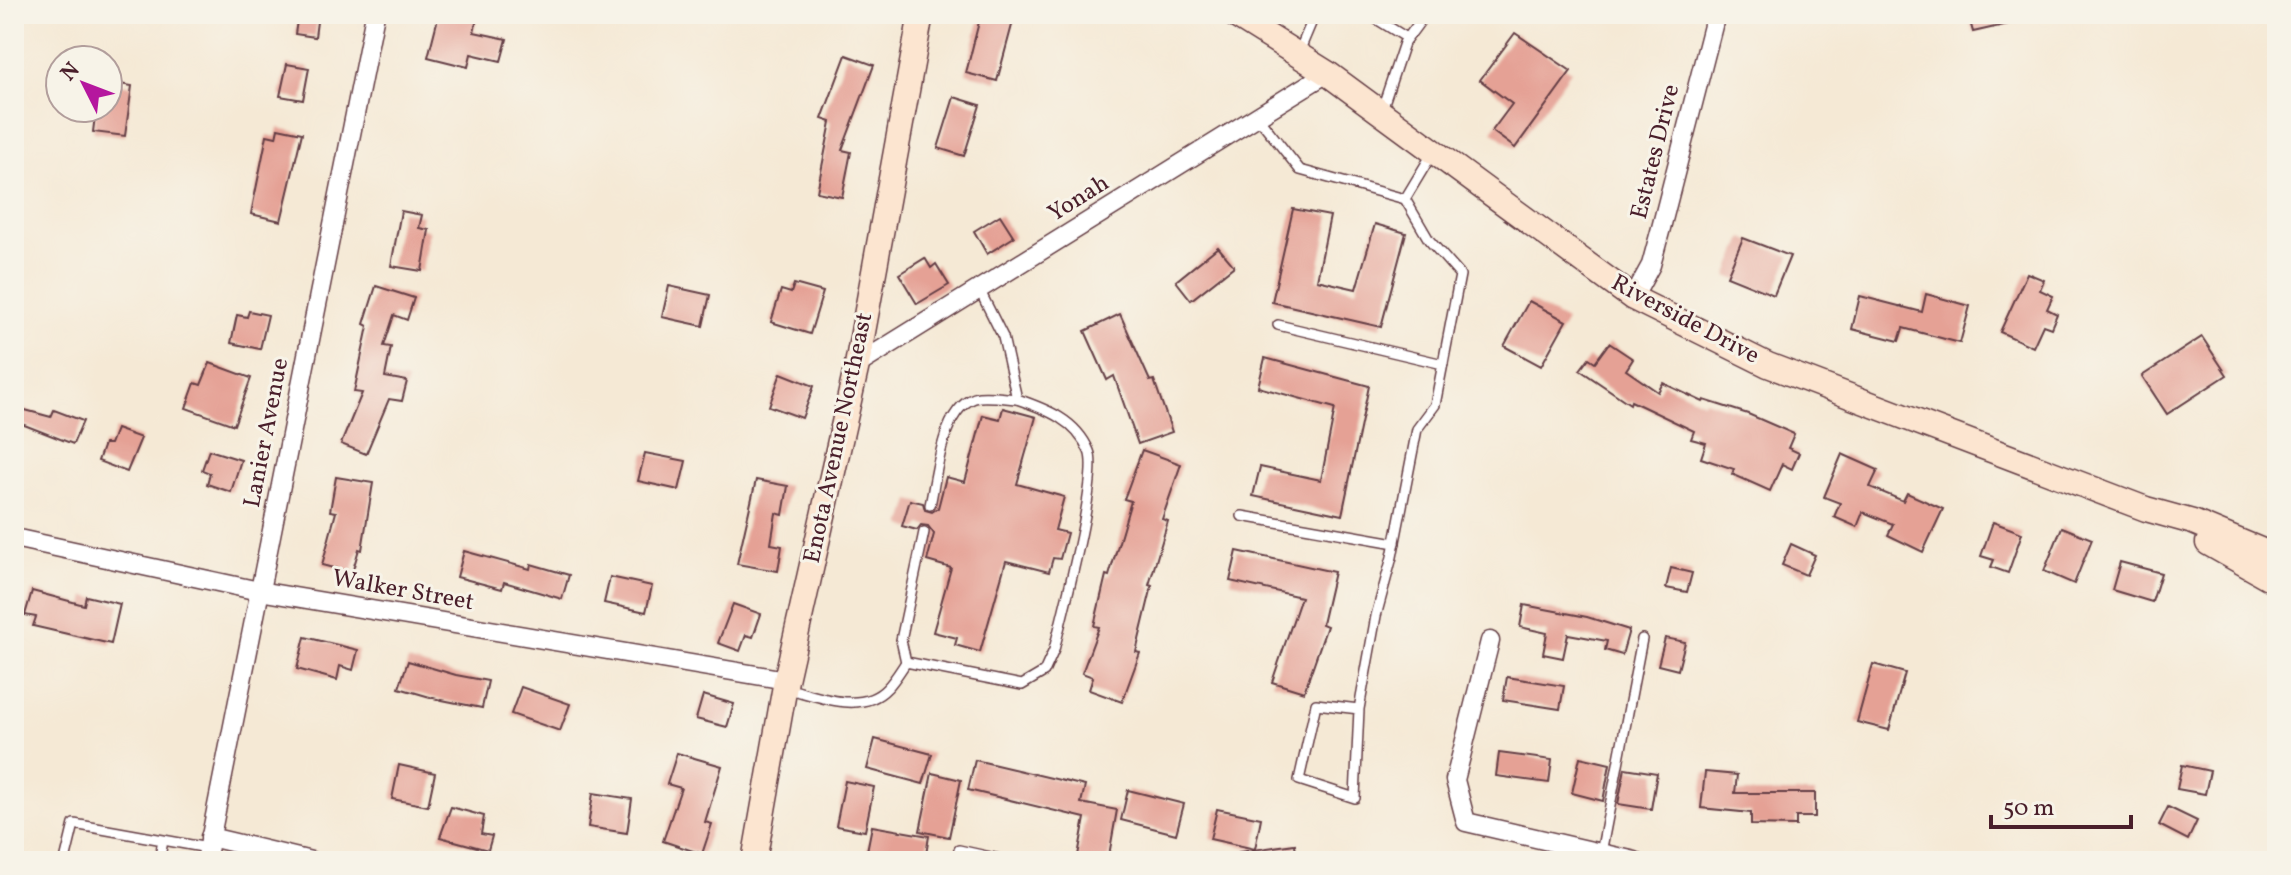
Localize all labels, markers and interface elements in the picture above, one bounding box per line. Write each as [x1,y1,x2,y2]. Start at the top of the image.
north arrow [44,44,124,124]
text: N [54,56,88,89]
street label: Estates Drive [1623,81,1689,223]
street label: Yonah [1042,167,1116,231]
street label: Riverside Drive [1605,267,1765,373]
street label: Enota Avenue Northeast [796,310,882,566]
street label: Lanier Avenue [236,355,298,511]
street label: Walker Street [329,562,477,620]
scale bar [1991,779,2131,829]
text: 50 m [2003,792,2055,826]

